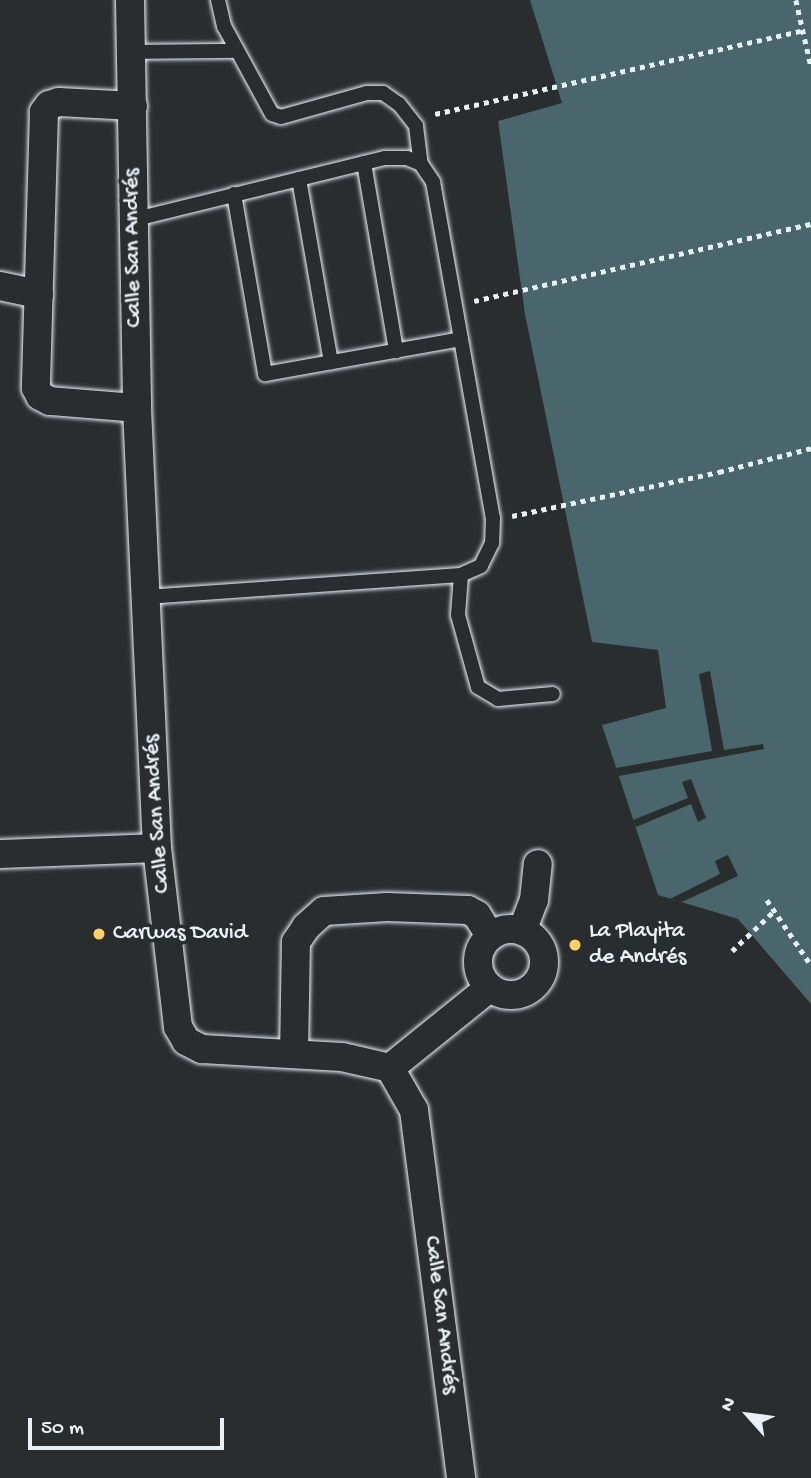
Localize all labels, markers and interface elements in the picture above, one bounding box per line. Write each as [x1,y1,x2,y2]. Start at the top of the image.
street label: Calle San Andrés [119,168,149,328]
street label: Calle San Andrés [139,734,177,894]
place label: La Playita de Andrés [589,918,686,972]
place label: Carwas David [113,920,247,948]
marker: Carwas David [91,926,107,942]
marker: La Playita de Andrés [567,937,583,953]
street label: Calle San Andrés [417,1234,463,1396]
north arrow [713,1380,783,1450]
text: N [716,1394,742,1416]
scale bar [32,1404,228,1448]
text: 50 m [41,1417,84,1442]

